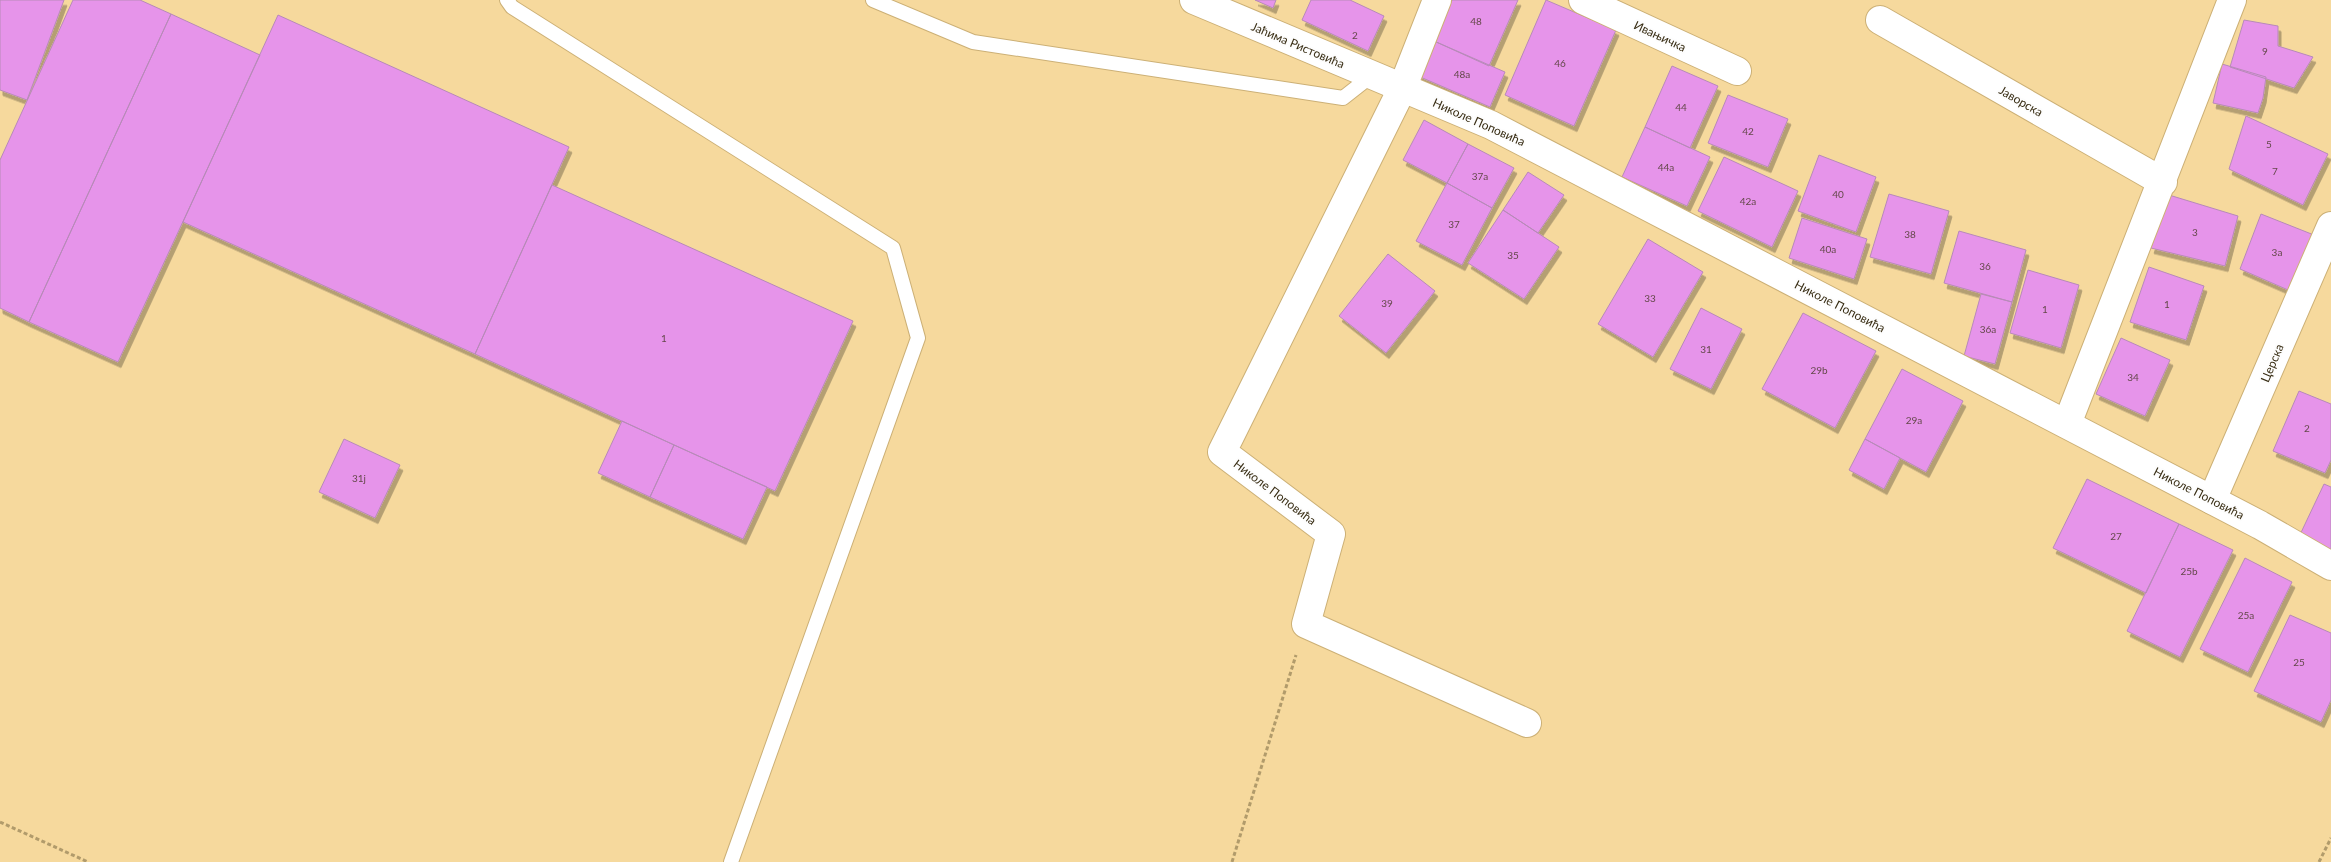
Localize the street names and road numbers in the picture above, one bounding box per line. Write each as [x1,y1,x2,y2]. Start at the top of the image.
street label: Ивањичка [1631,17,1689,55]
street label: Јаћима Ристовића [1249,19,1347,71]
street label: Јаворска [1996,82,2046,120]
street label: Николе Поповића [1430,95,1528,149]
street label: Николе Поповића [1792,277,1888,335]
street label: Церска [2257,342,2287,384]
street label: Николе Поповића [1231,456,1319,528]
street label: Николе Поповића [2151,464,2247,522]

